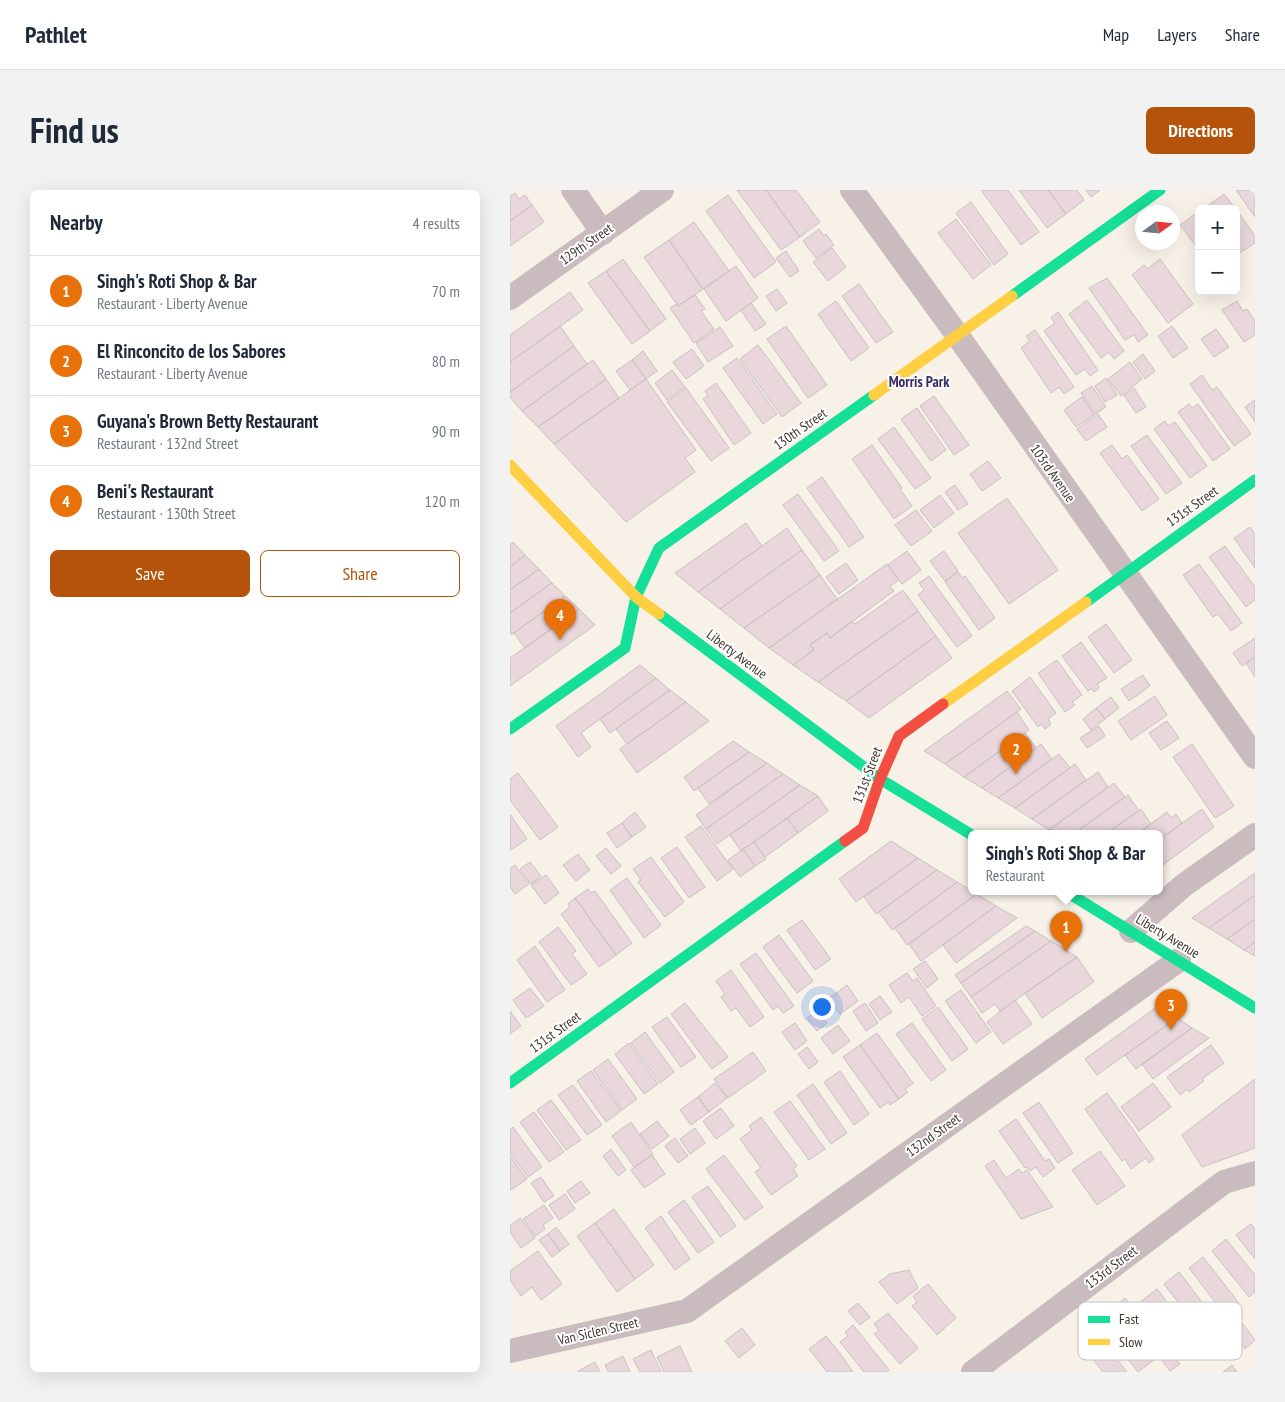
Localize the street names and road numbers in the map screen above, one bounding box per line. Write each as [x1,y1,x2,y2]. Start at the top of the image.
street label: 129th Street [556,219,616,269]
street label: 130th Street [770,404,830,454]
street label: 103rd Avenue [1026,440,1080,506]
street label: 131st Street [1162,482,1222,530]
street label: Liberty Avenue [703,625,771,683]
street label: 131st Street [848,744,886,806]
street label: Liberty Avenue [1133,910,1203,962]
street label: 131st Street [526,1007,584,1057]
street label: 132nd Street [902,1109,964,1161]
street label: 133rd Street [1081,1241,1141,1292]
street label: Van Siclen Street [555,1313,640,1349]

